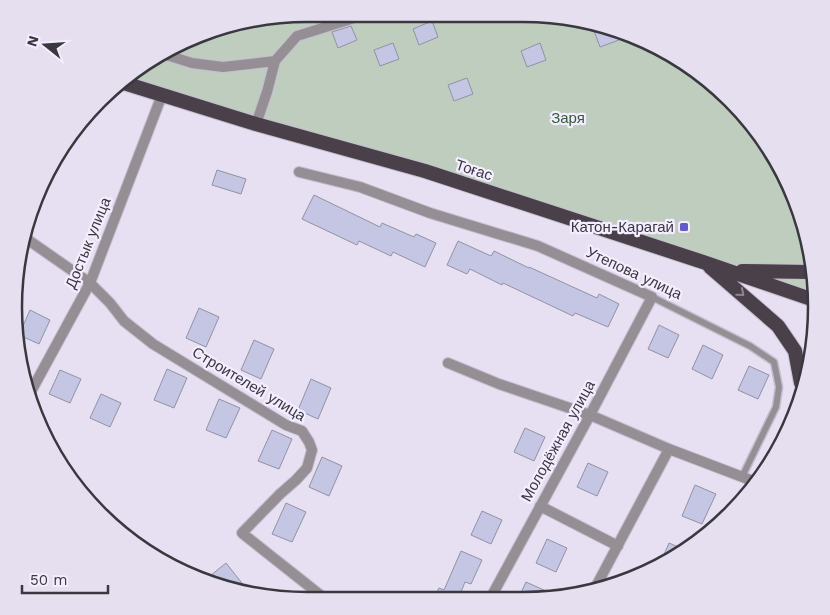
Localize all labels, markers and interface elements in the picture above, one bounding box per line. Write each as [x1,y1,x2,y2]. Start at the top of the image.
north arrow [20,20,70,70]
text: N [23,34,42,48]
park label: Заря [551,109,585,127]
street label: Тоғас [453,156,495,185]
street label: Достык улица [62,194,115,291]
place label: Катон-Карагай [571,218,674,236]
marker: Катон-Карагай [678,221,690,233]
street label: Утепова улица [583,243,685,303]
one-way arrow [735,288,744,296]
street label: Строителей улица [189,343,310,425]
street label: Молодёжная улица [517,377,599,505]
scale bar [22,562,109,594]
text: 50 m [30,571,67,589]

